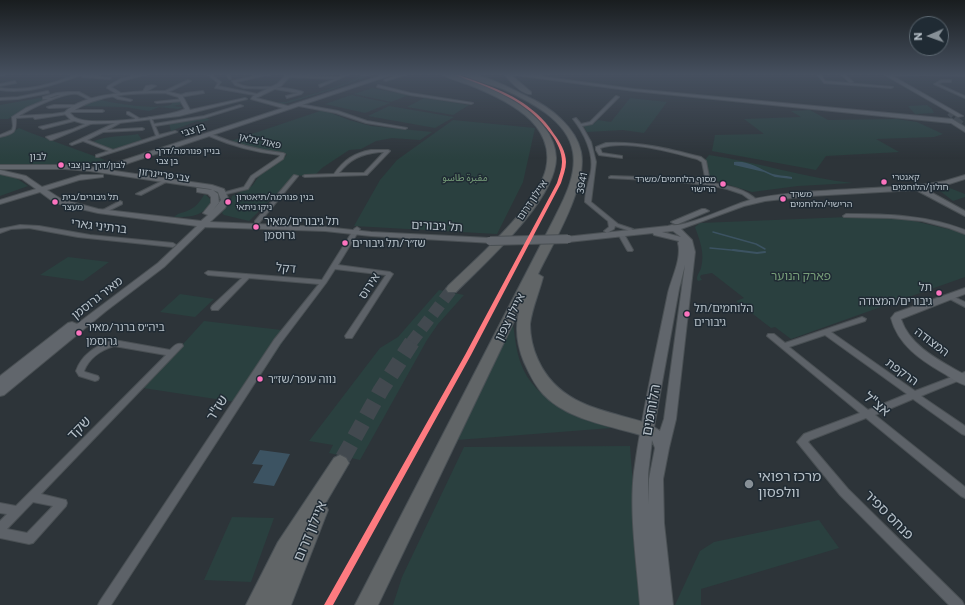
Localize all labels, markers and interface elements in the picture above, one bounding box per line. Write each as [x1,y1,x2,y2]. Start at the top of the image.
north arrow [909,16,949,56]
text: N [911,32,924,41]
street label: בן צבי [179,120,207,140]
street label: פאול צלאן [238,131,282,151]
place label: בניין פנורמה/דרך בן צבי [156,146,220,167]
street label: לבון [30,151,46,163]
marker: בניין פנורמה/דרך בן צבי [143,151,153,161]
marker: לבון/דרך בן צבי [56,160,66,170]
place label: לבון/דרך בן צבי [68,160,125,170]
street label: צבי פרייגרזון [138,165,190,185]
street label: 3941 [574,171,590,195]
park label: مقبرة طاسو [442,172,488,184]
place label: קאנטרי חולון/הלוחמים [892,172,949,193]
place label: מסוף הלוחמים/משרד הרישוי [635,174,716,195]
marker: קאנטרי חולון/הלוחמים [879,177,889,187]
street label: איילון דרום [514,178,550,222]
marker: מסוף הלוחמים/משרד הרישוי [718,179,728,189]
place label: משרד הרישוי/הלוחמים [790,189,852,210]
place label: תל גיבורים/בית מעצר [62,192,118,213]
place label: בנין פנורמה/תיאטרון ניקו ניתאי [236,192,314,213]
marker: משרד הרישוי/הלוחמים [778,194,788,204]
marker: תל גיבורים/בית מעצר [50,197,60,207]
marker: בנין פנורמה/תיאטרון ניקו ניתאי [223,197,233,207]
place label: תל גיבורים/מאיר גרוסמן [264,214,339,240]
street label: ברתיני גארי [70,215,128,237]
street label: תל גיבורים [411,217,463,235]
marker: תל גיבורים/מאיר גרוסמן [251,222,261,232]
place label: שז״ר/תל גיבורים [352,236,426,250]
marker: שז״ר/תל גיבורים [340,238,350,248]
street label: דקל [275,260,297,276]
park label: פארק הנוער [771,269,831,283]
street label: אירוס [355,270,383,302]
street label: מאיר גרוסמן [69,274,125,322]
place label: תל גיבורים/המצודה [859,280,932,306]
marker: תל גיבורים/המצודה [934,288,944,298]
street label: איילון צפון [492,291,528,343]
place label: הלוחמים/תל גיבורים [694,301,753,327]
marker: הלוחמים/תל גיבורים [682,309,692,319]
place label: ביה״ס ברנר/מאיר גרוסמן [86,320,165,346]
street label: המצודה [912,324,952,360]
marker: ביה״ס ברנר/מאיר גרוסמן [74,328,84,338]
street label: הרקפת [883,355,921,389]
place label: נווה עופר/שז״ר [268,372,336,386]
marker: נווה עופר/שז״ר [255,374,265,384]
street label: הלוחמים [638,383,664,437]
street label: אצ"ל [860,388,894,420]
street label: שז"ר [203,392,231,424]
street label: שקד [64,413,94,443]
place label: מרכז רפואי וולפסון [758,468,821,500]
marker: מרכז רפואי וולפסון [743,478,755,490]
street label: פנחס ספיר [861,487,917,543]
street label: איילון דרום [290,498,330,564]

